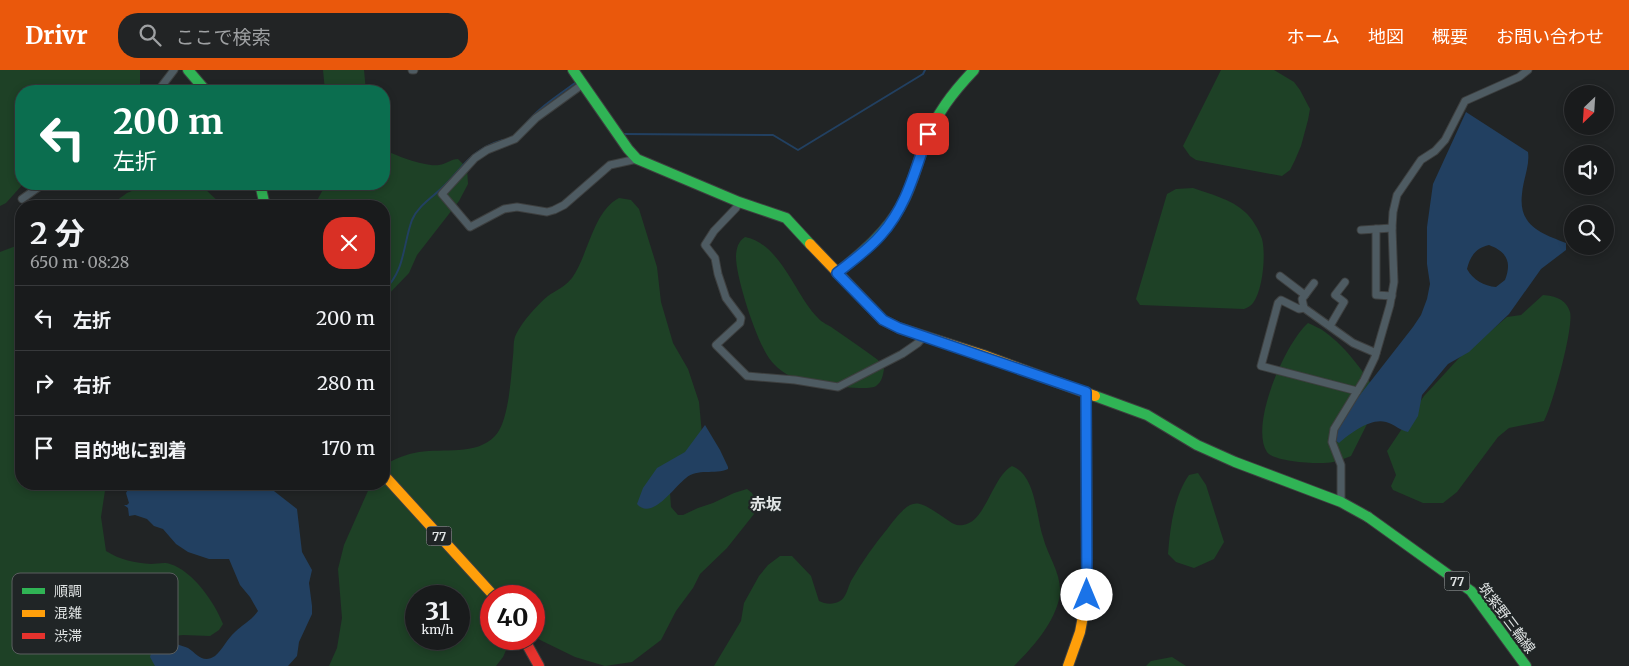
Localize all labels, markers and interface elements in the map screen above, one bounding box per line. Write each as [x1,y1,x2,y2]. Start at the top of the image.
search box [118,13,468,58]
text: Drivr [25,20,88,51]
icon: search [136,21,164,49]
text: ここで検索 [176,25,271,49]
text: ホーム [1287,25,1340,48]
text: 地図 [1368,25,1404,48]
text: 概要 [1432,25,1468,48]
text: お問い合わせ [1496,25,1604,48]
north arrow [1564,85,1614,135]
map controls [1564,85,1614,255]
text: 200 m [113,100,223,144]
icon: left [30,105,95,170]
pin [907,113,949,155]
icon: arrive [914,120,942,148]
button: sound [1564,145,1614,195]
text: 左折 [113,147,157,175]
button: search [1564,205,1614,255]
text: 2 分 [30,214,85,252]
button: close [323,217,375,269]
text: 650 m · 08:28 [30,252,129,272]
icon: left [30,304,58,332]
text: 200 m [316,306,375,330]
text: 左折 [73,308,111,332]
icon: right [30,369,58,397]
text: 280 m [317,371,375,395]
text: 右折 [73,373,111,397]
icon: arrive [30,434,58,462]
text: 170 m [322,436,375,460]
text: 目的地に到着 [73,438,187,462]
district label: 赤坂 [750,494,782,514]
road number: 77 [426,526,452,546]
position arrow [1060,568,1112,620]
road number: 77 [1444,572,1470,590]
legend [12,573,178,654]
street label: 筑紫野三輪線 [1475,579,1539,657]
text: 順調 [54,582,82,600]
speed limit sign: 40 [480,585,545,650]
text: 31 [425,595,450,627]
text: 混雑 [54,604,82,622]
text: km/h [422,622,453,637]
text: 渋滞 [54,627,82,645]

